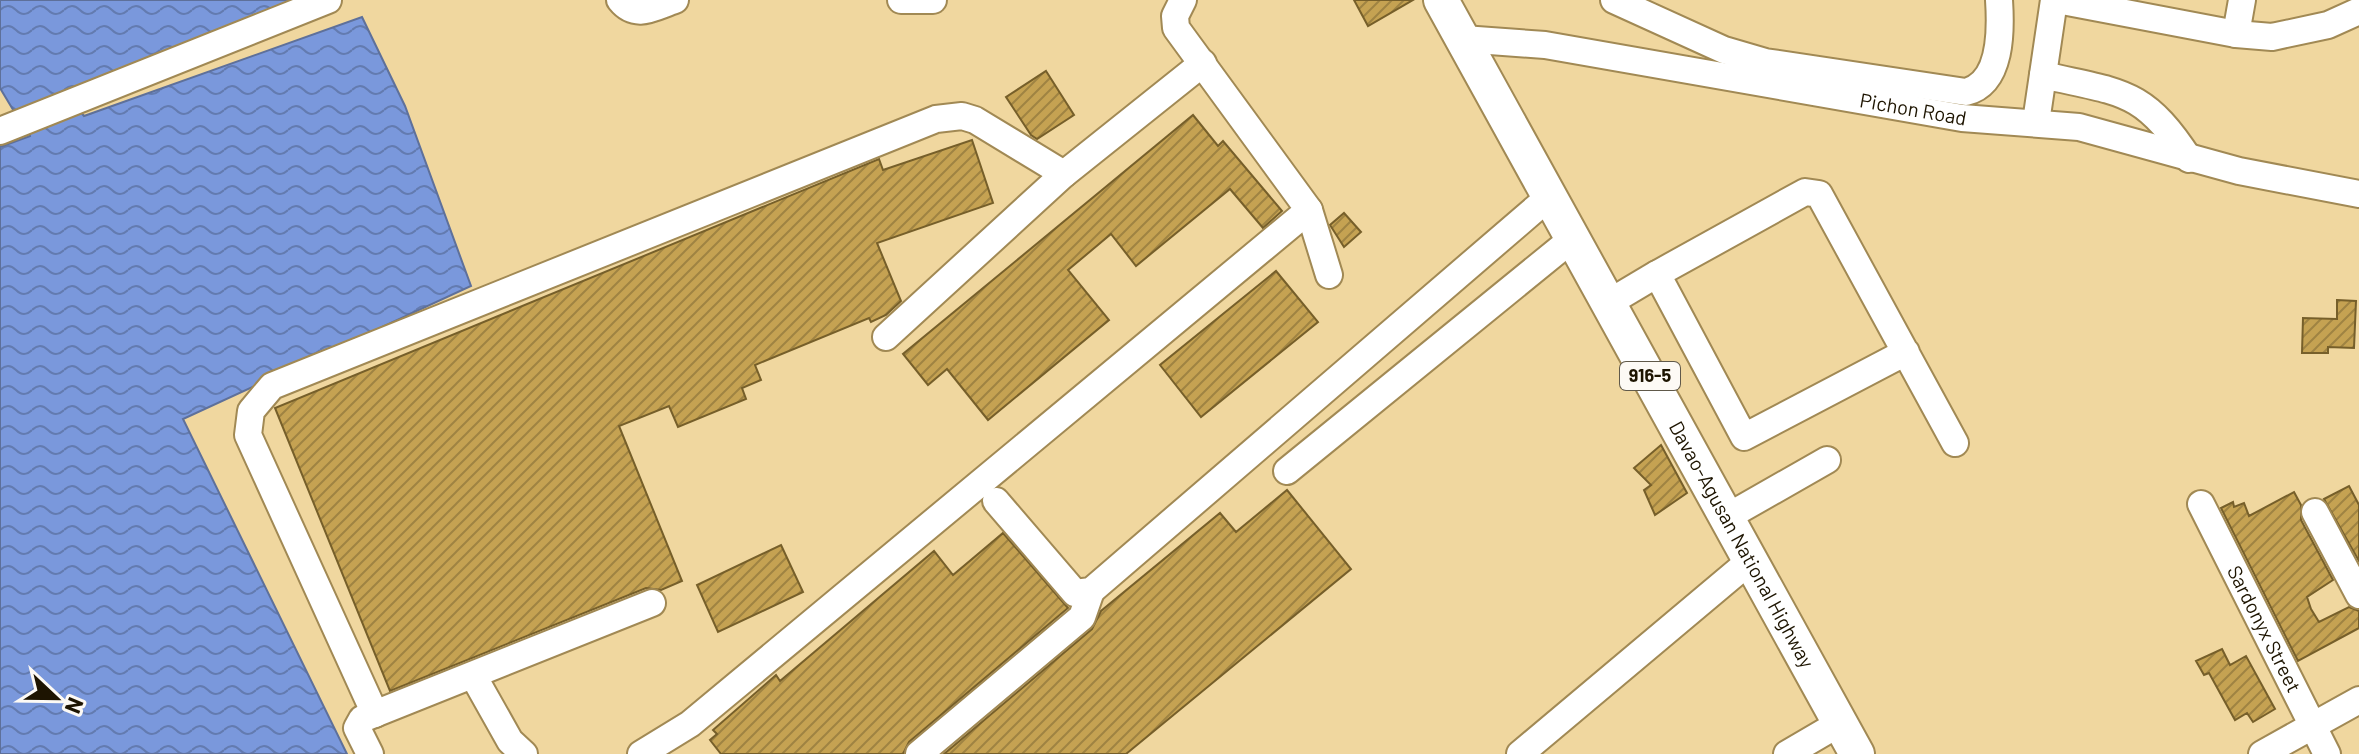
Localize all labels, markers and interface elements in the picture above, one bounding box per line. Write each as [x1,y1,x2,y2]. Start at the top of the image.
street label: Pichon Road [1858,87,1969,130]
road number: 916-5 [1620,362,1680,390]
street label: Davao-Agusan National Highway [1665,417,1820,672]
street label: Sardonyx Street [2223,561,2307,696]
north arrow [16,658,96,738]
text: N [61,694,90,718]

